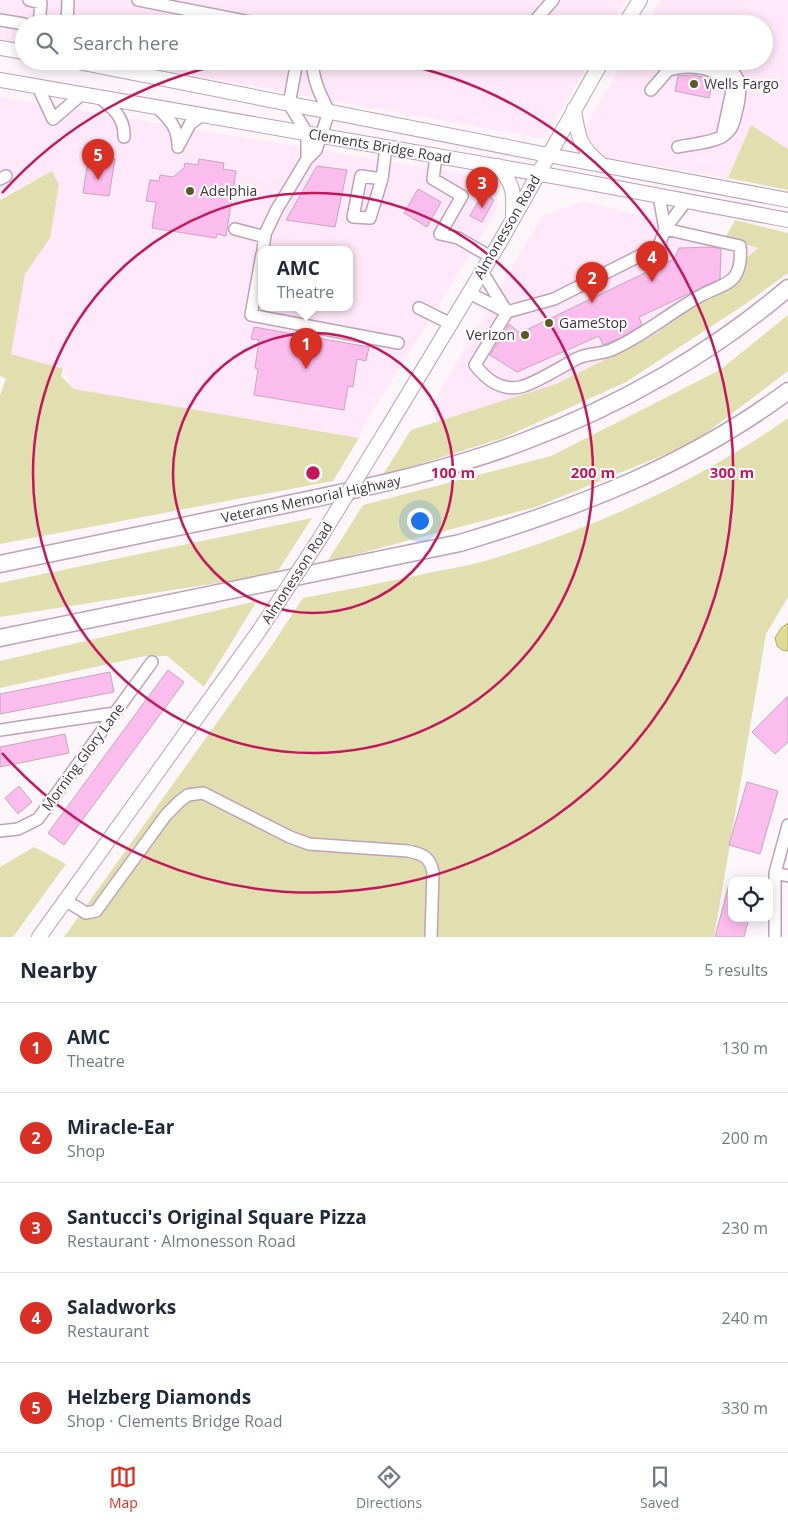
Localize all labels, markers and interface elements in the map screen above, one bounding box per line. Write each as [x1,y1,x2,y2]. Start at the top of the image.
search box [15,15,773,70]
icon: search [33,29,61,57]
text: Search here [73,30,179,56]
place label: Wells Fargo [704,74,779,93]
marker: Wells Fargo [688,78,700,90]
street label: Clements Bridge Road [307,124,453,167]
pin: 5 [82,139,114,180]
pin: 3 [466,167,498,208]
street label: Almonesson Road [469,171,544,282]
place label: Adelphia [200,181,257,200]
marker: Adelphia [184,185,196,197]
pin: 4 [636,241,668,282]
popup [258,246,353,311]
text: AMC [277,255,320,281]
pin: 2 [576,262,608,303]
text: Theatre [277,281,334,303]
place label: GameStop [559,313,627,332]
marker: GameStop [543,317,555,329]
place label: Verizon [466,325,515,344]
pin: 1 [290,328,322,369]
marker: Verizon [519,329,531,341]
text: 100 m [431,462,475,482]
text: 200 m [571,462,615,482]
text: 300 m [710,462,754,482]
centre of rings [304,464,322,482]
street label: Veterans Memorial Highway [219,470,403,527]
your location [407,508,433,534]
street label: Almonesson Road [257,518,337,627]
street label: Morning Glory Lane [37,699,128,814]
map controls [728,877,773,922]
button: locate [728,877,773,922]
text: Nearby [20,956,97,984]
text: 5 results [704,959,768,981]
text: AMC [67,1024,110,1050]
text: 1 [31,1037,41,1059]
text: 130 m [722,1037,768,1059]
text: Theatre [67,1050,125,1072]
text: Miracle-Ear [67,1114,174,1140]
text: 2 [31,1127,41,1149]
text: 200 m [722,1127,768,1149]
text: Shop [67,1140,105,1162]
text: Santucci's Original Square Pizza [67,1204,367,1230]
text: 3 [31,1217,41,1239]
text: 230 m [722,1217,768,1239]
text: Restaurant · Almonesson Road [67,1230,296,1252]
text: Saladworks [67,1294,176,1320]
text: 4 [31,1307,41,1329]
text: 240 m [722,1307,768,1329]
text: Restaurant [67,1320,149,1342]
text: Helzberg Diamonds [67,1384,251,1410]
text: 5 [31,1397,41,1419]
text: 330 m [722,1397,768,1419]
text: Shop · Clements Bridge Road [67,1410,282,1432]
tab: Map [109,1463,138,1512]
tab: Directions [356,1463,422,1512]
tab: Saved [640,1463,679,1512]

